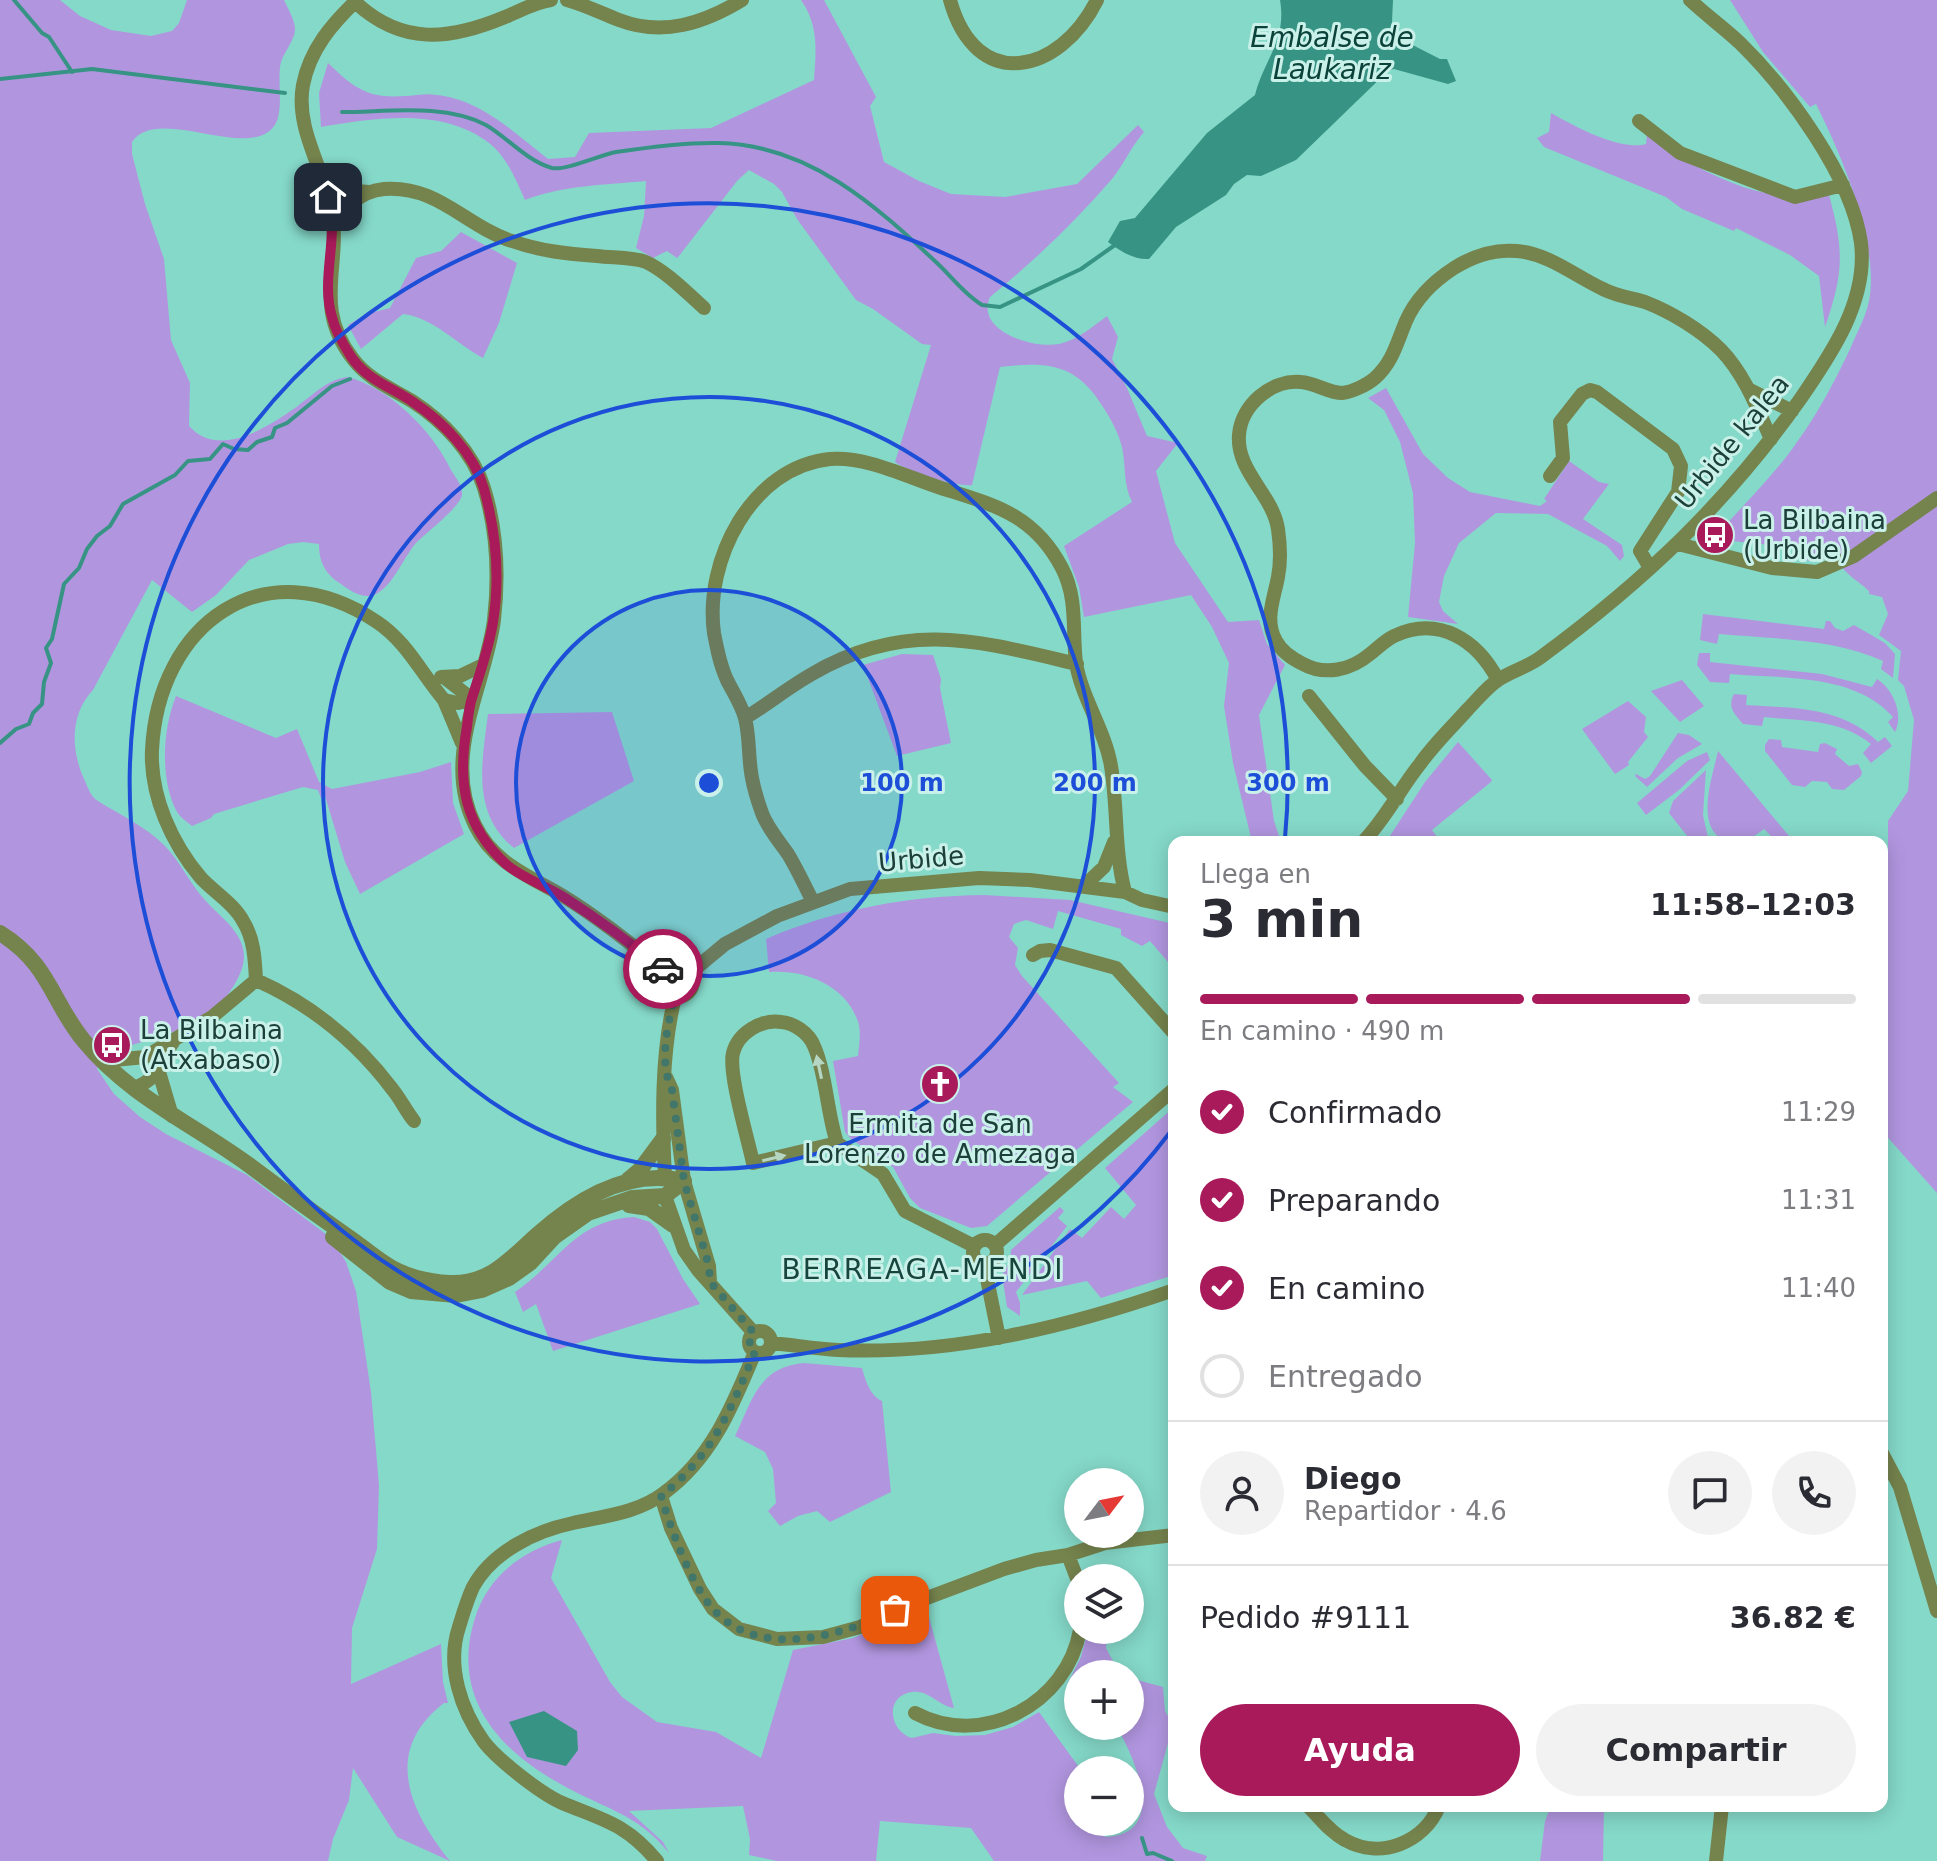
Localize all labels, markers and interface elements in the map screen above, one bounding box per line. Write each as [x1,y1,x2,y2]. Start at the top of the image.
water label: Embalse de Laukariz [1250,21,1414,86]
pin [294,163,362,231]
icon: home [306,175,350,219]
street label: Urbide kalea [1669,369,1795,515]
place label: La Bilbaina (Urbide) [1743,505,1886,565]
bus stop icon: La Bilbaina (Urbide) [1694,514,1736,556]
centre of rings [695,769,723,797]
text: 100 m [860,769,944,797]
text: 200 m [1053,769,1137,797]
text: 300 m [1246,769,1330,797]
street label: Urbide [877,840,965,878]
text: Llega en [1200,859,1311,889]
text: 11:58–12:03 [1650,887,1856,922]
text: 3 min [1200,889,1363,949]
courier [623,929,703,1009]
icon: car [641,947,685,991]
place label: La Bilbaina (Atxabaso) [140,1015,283,1075]
text: En camino · 490 m [1200,1016,1444,1046]
bus stop icon: La Bilbaina (Atxabaso) [91,1024,133,1066]
one-way arrow [812,1054,825,1079]
church icon: Ermita de San Lorenzo de Amezaga [919,1063,961,1105]
icon: check [1200,1090,1244,1134]
text: Confirmado [1268,1095,1442,1130]
text: 11:29 [1781,1097,1856,1127]
place label: Ermita de San Lorenzo de Amezaga [804,1109,1076,1169]
one-way arrow [761,1151,786,1164]
icon: check [1200,1178,1244,1222]
text: Preparando [1268,1183,1440,1218]
text: 11:31 [1781,1185,1856,1215]
district label: BERREAGA-MENDI [781,1253,1065,1286]
icon: check [1200,1266,1244,1310]
text: En camino [1268,1271,1425,1306]
text: 11:40 [1781,1273,1856,1303]
text: Entregado [1268,1359,1423,1394]
button: person [1200,1451,1284,1535]
button: chat [1668,1451,1752,1535]
button: phone [1772,1451,1856,1535]
text: Diego [1304,1461,1402,1496]
north arrow [1064,1468,1144,1548]
map controls [1064,1468,1144,1836]
text: Repartidor · 4.6 [1304,1496,1507,1526]
button: layers [1064,1564,1144,1644]
pin [861,1576,929,1644]
icon: bag [873,1588,917,1632]
text: Pedido #9111 [1200,1600,1411,1635]
text: 36.82 € [1730,1600,1856,1635]
button: + [1064,1660,1144,1740]
button: Ayuda [1200,1704,1520,1796]
button: Compartir [1536,1704,1856,1796]
button: − [1064,1756,1144,1836]

